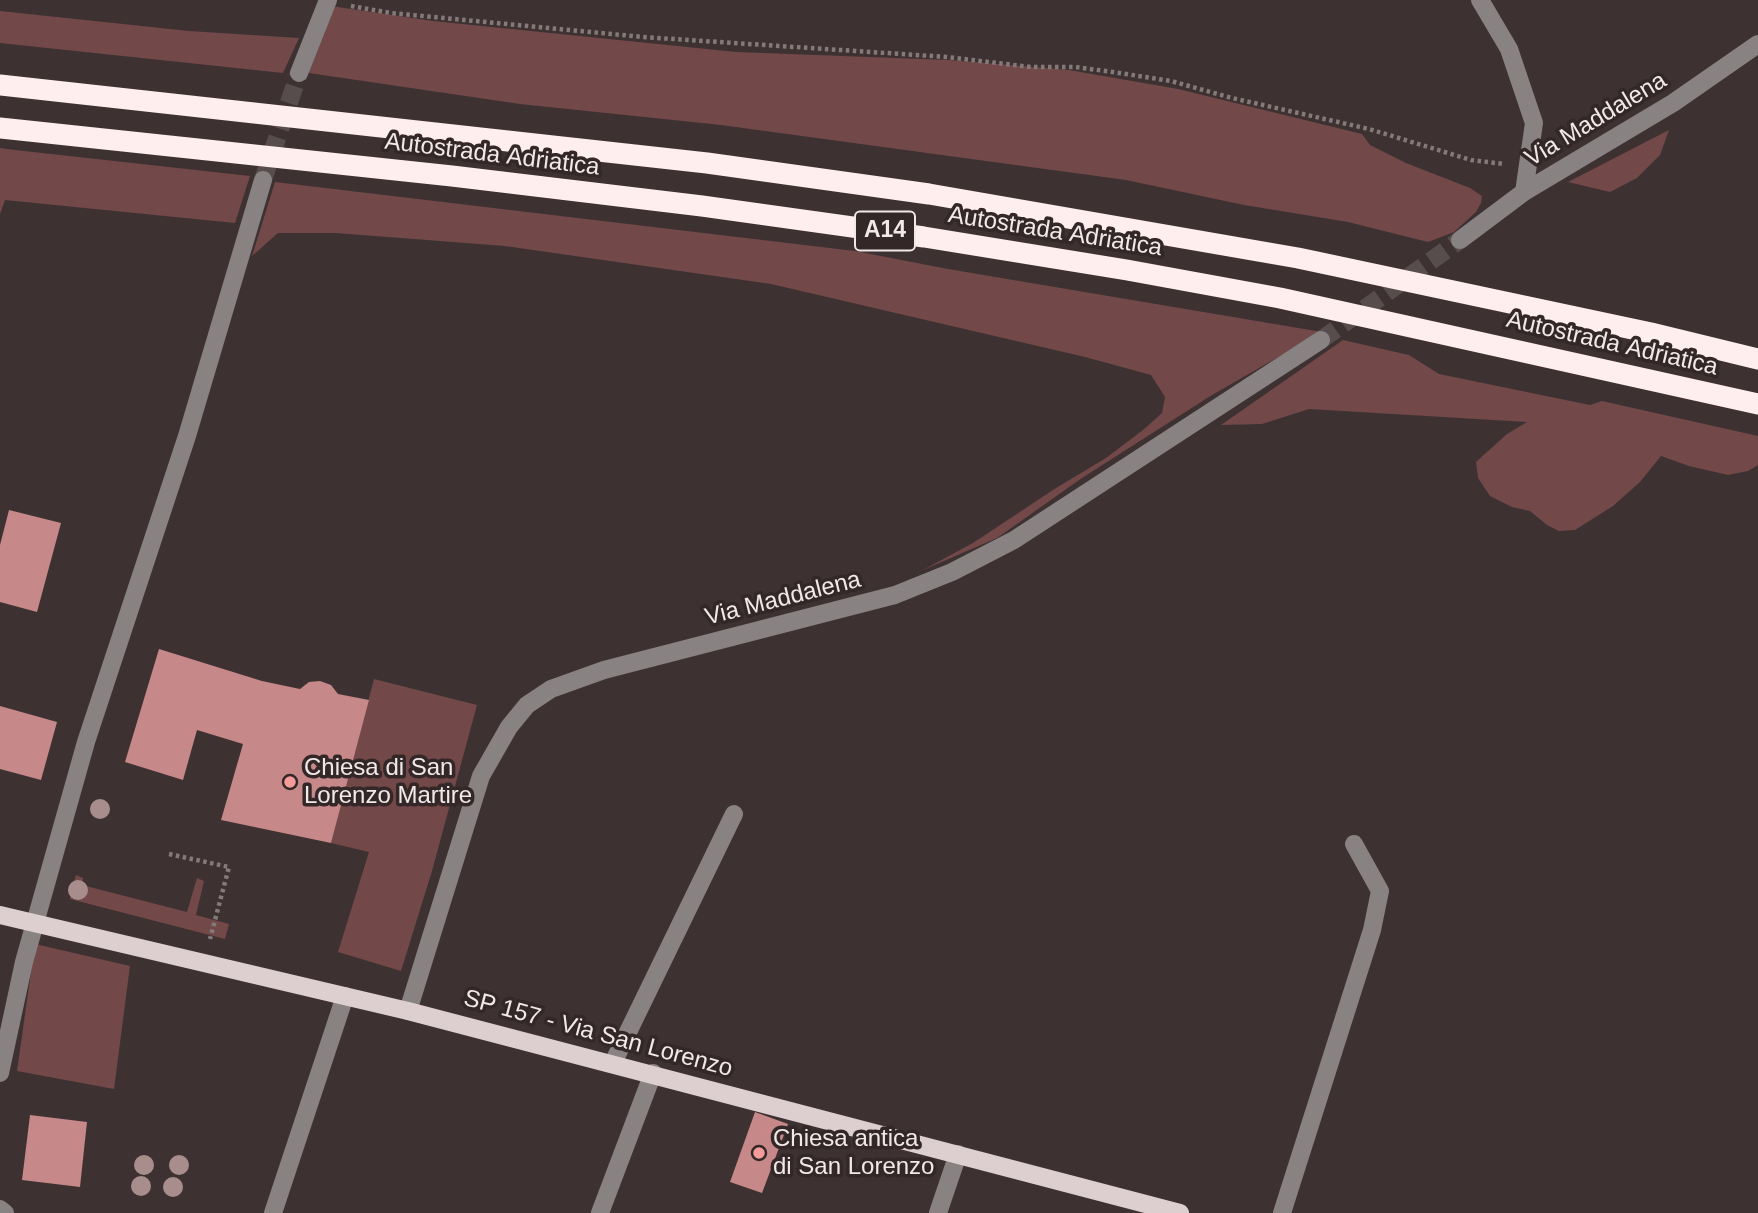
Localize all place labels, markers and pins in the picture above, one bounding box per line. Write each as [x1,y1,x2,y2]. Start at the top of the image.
place label: Chiesa di San Lorenzo Martire [304,754,472,810]
marker: Chiesa di San Lorenzo Martire [282,774,298,790]
place label: Chiesa antica di San Lorenzo [773,1125,934,1181]
marker: Chiesa antica di San Lorenzo [751,1145,767,1161]

